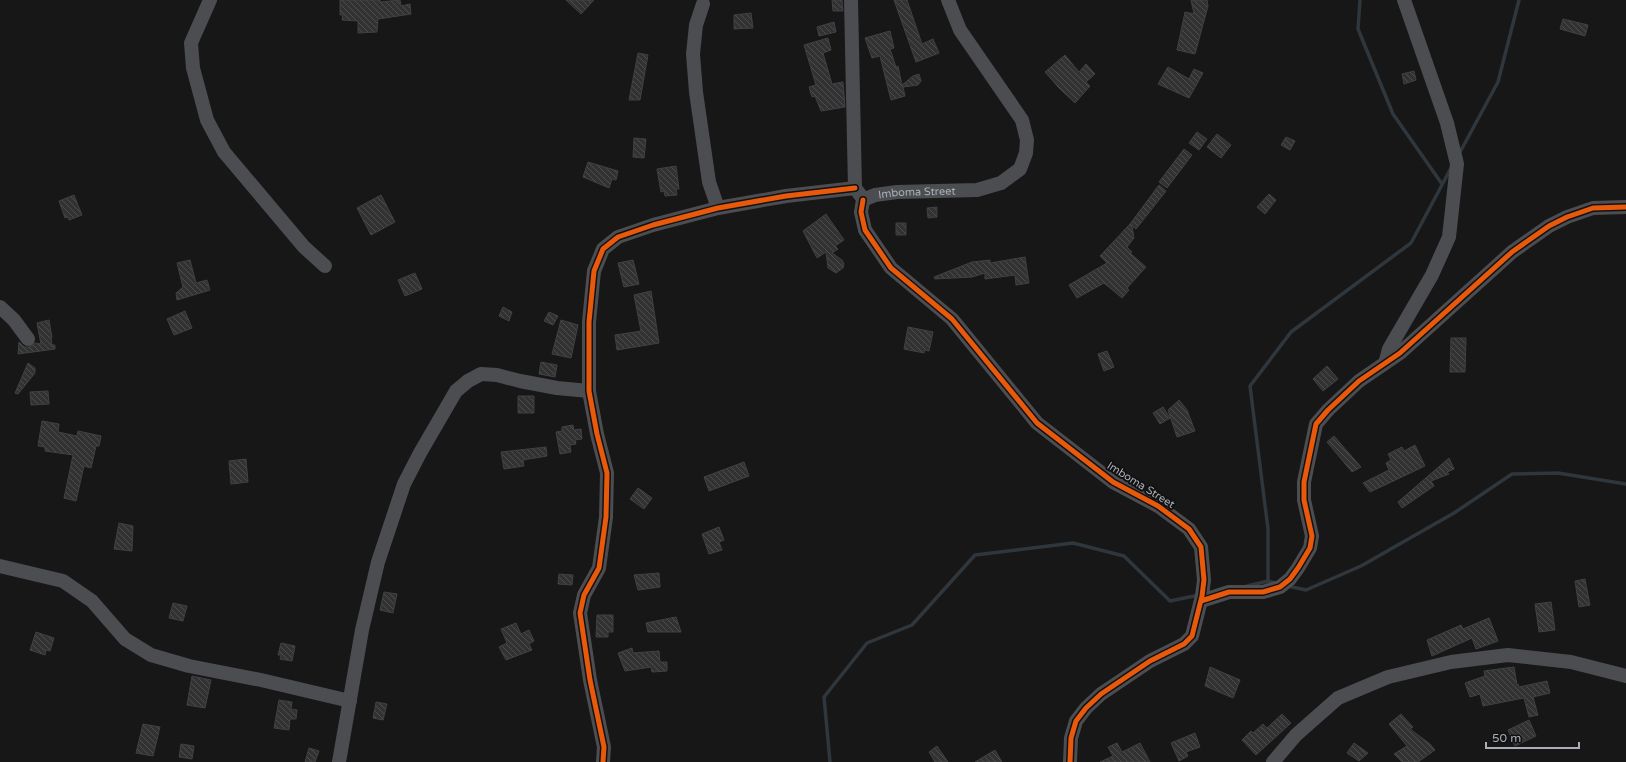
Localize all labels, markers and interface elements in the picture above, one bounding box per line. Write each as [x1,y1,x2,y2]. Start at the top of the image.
street label: Imboma Street [877,184,956,201]
street label: Imboma Street [1105,459,1177,511]
scale bar [1486,724,1579,750]
text: 50 m [1492,731,1521,745]

